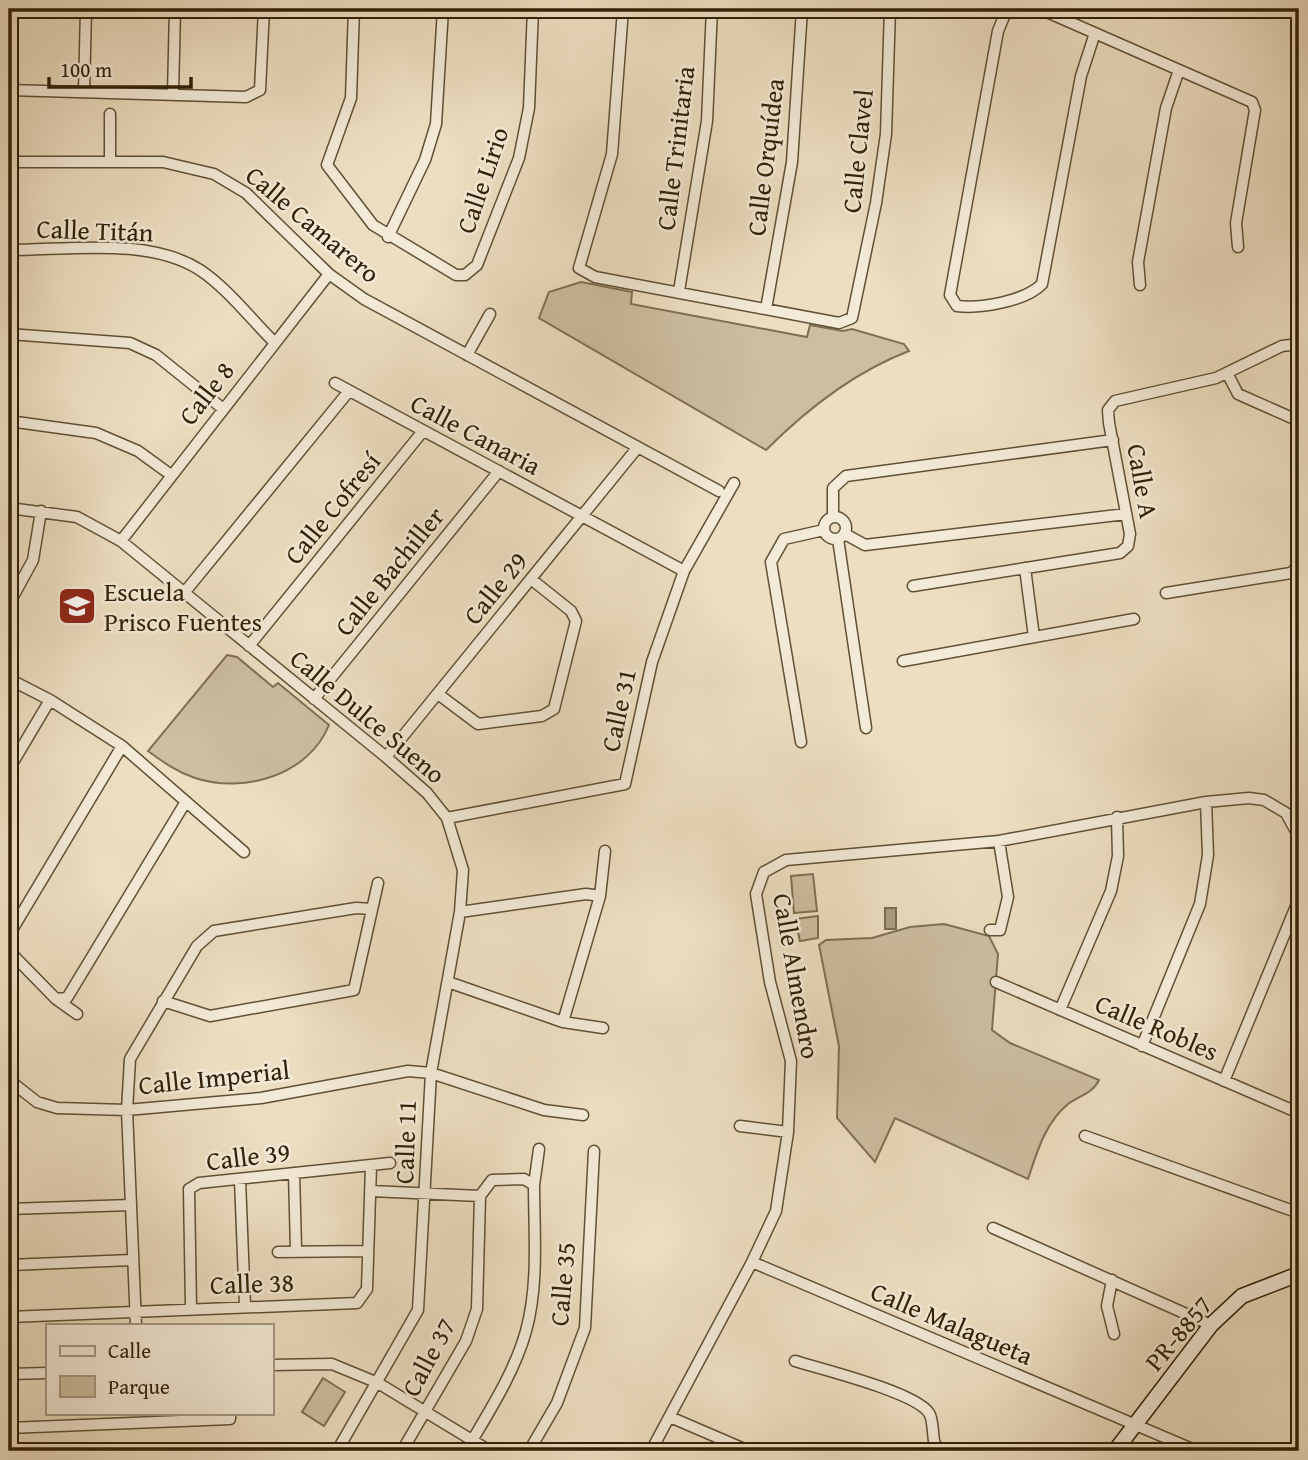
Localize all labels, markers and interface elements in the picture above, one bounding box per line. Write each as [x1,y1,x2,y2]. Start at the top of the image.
scale bar [49,46,191,90]
text: 100 m [60,54,112,85]
street label: Calle Trinitaria [646,63,705,232]
street label: Calle Orquídea [736,75,794,238]
street label: Calle Clavel [831,87,883,215]
street label: Calle Lirio [446,122,518,238]
street label: Calle Camarero [237,156,389,292]
street label: Calle Titán [36,208,154,252]
street label: Calle 8 [169,353,243,433]
street label: Calle Canaria [404,383,549,485]
street label: Calle A [1117,441,1169,521]
street label: Calle Cofresí [274,443,390,573]
street label: Calle Bachiller [325,498,454,644]
street label: Calle 29 [453,543,537,633]
place label: Escuela Prisco Fuentes [104,572,262,641]
school or university icon: Escuela Prisco Fuentes [56,585,98,627]
street label: Calle Dulce Sueno [282,639,454,793]
street label: Calle 31 [590,665,646,755]
street label: Calle Almendro [763,890,831,1062]
street label: Calle Robles [1089,984,1225,1070]
street label: Calle Imperial [136,1050,292,1104]
street label: Calle 11 [384,1099,426,1185]
street label: Calle 39 [204,1132,292,1180]
street label: Calle 35 [539,1240,585,1328]
street label: Calle 38 [209,1262,295,1304]
street label: Calle Malagueta [865,1271,1040,1375]
street label: PR-8857 [1135,1287,1221,1379]
street label: Calle 37 [391,1311,465,1403]
legend [46,1324,273,1414]
text: Calle [108,1335,151,1366]
text: Parque [108,1371,170,1402]

